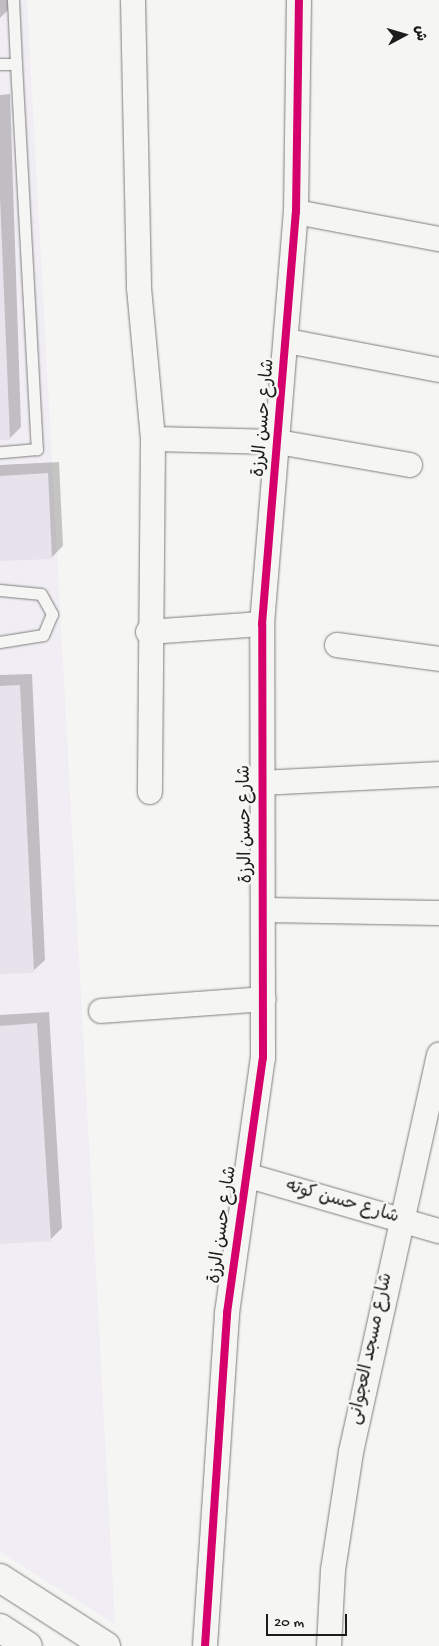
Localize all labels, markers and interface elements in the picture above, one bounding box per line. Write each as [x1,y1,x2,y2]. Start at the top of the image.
north arrow [379,10,429,60]
text: ش [410,25,429,42]
street label: شارع حسن الرزة [249,358,281,478]
street label: شارع حسن الرزة [235,765,259,883]
street label: شارع حسن الرزة [205,1165,243,1285]
street label: شارع حسن كوته [283,1177,401,1229]
street label: شارع مسجد العجوانى [345,1271,399,1427]
scale bar [269,1604,350,1636]
text: 20 m [274,1614,304,1632]

